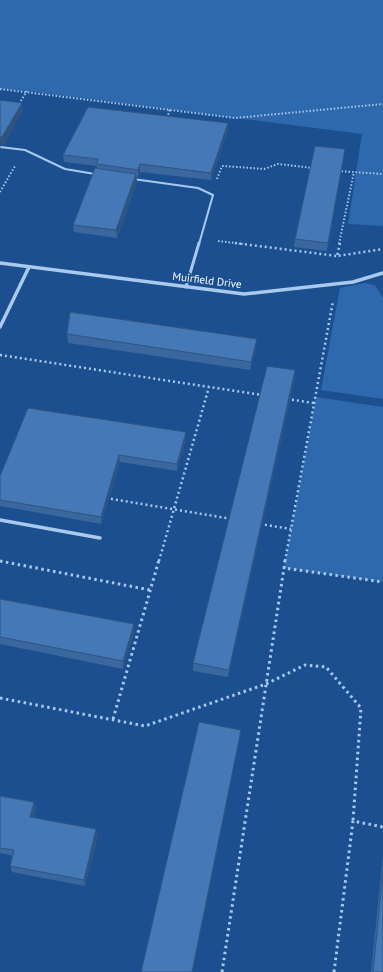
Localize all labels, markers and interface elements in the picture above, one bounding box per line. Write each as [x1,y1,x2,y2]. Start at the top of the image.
street label: Muirfield Drive [172,269,243,291]

